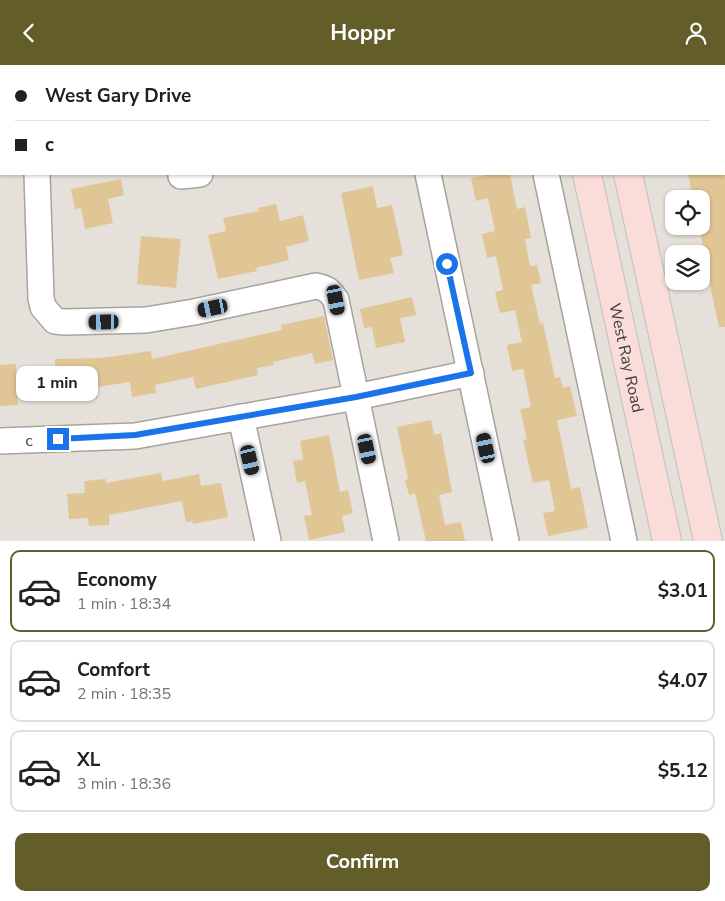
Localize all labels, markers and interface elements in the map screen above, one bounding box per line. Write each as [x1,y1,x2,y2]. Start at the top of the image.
text: Hoppr [330,18,395,48]
icon: back [15,19,43,47]
icon: person [682,19,710,47]
text: West Gary Drive [45,83,191,109]
text: c [45,132,54,158]
map controls [665,190,710,290]
button: locate [665,190,710,235]
button: layers [665,245,710,290]
route start [436,253,458,275]
car [325,284,346,316]
car [196,298,229,318]
street label: West Ray Road [603,301,649,415]
car [88,314,119,330]
callout: 1 min [17,367,99,401]
text: 1 min [36,372,78,394]
route end [47,428,69,450]
street label: c [25,430,34,452]
car [475,432,496,464]
car [356,433,377,465]
car [239,444,260,476]
text: Economy [77,567,157,593]
icon: car [17,569,62,614]
text: $3.01 [658,578,708,604]
text: 1 min · 18:34 [77,593,171,615]
text: Comfort [77,657,150,683]
icon: car [17,659,62,704]
text: $4.07 [658,668,708,694]
text: 2 min · 18:35 [77,683,171,705]
text: XL [77,747,100,773]
icon: car [17,749,62,794]
text: $5.12 [658,758,708,784]
text: 3 min · 18:36 [77,773,171,795]
button: Confirm [15,833,710,891]

